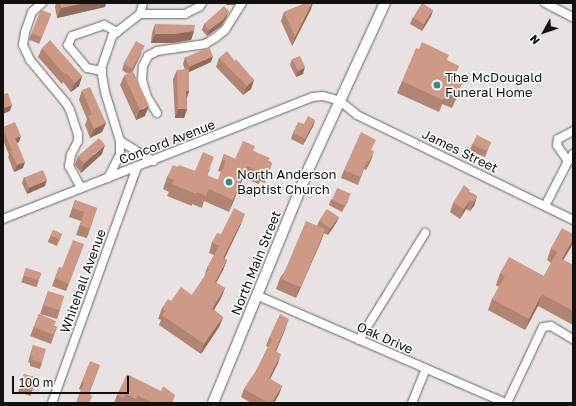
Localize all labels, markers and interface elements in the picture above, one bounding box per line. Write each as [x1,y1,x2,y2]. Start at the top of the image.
north arrow [524,12,564,52]
text: N [527,33,542,47]
place label: The McDougald Funeral Home [445,70,542,101]
marker: The McDougald Funeral Home [432,80,442,90]
street label: Concord Avenue [117,117,217,167]
street label: James Street [420,126,500,176]
place label: North Anderson Baptist Church [237,167,336,198]
marker: North Anderson Baptist Church [224,177,234,187]
street label: North Main Street [228,209,284,317]
street label: Whitehall Avenue [57,227,109,335]
street label: Oak Drive [355,319,415,357]
scale bar [14,368,131,394]
text: 100 m [19,375,53,390]

